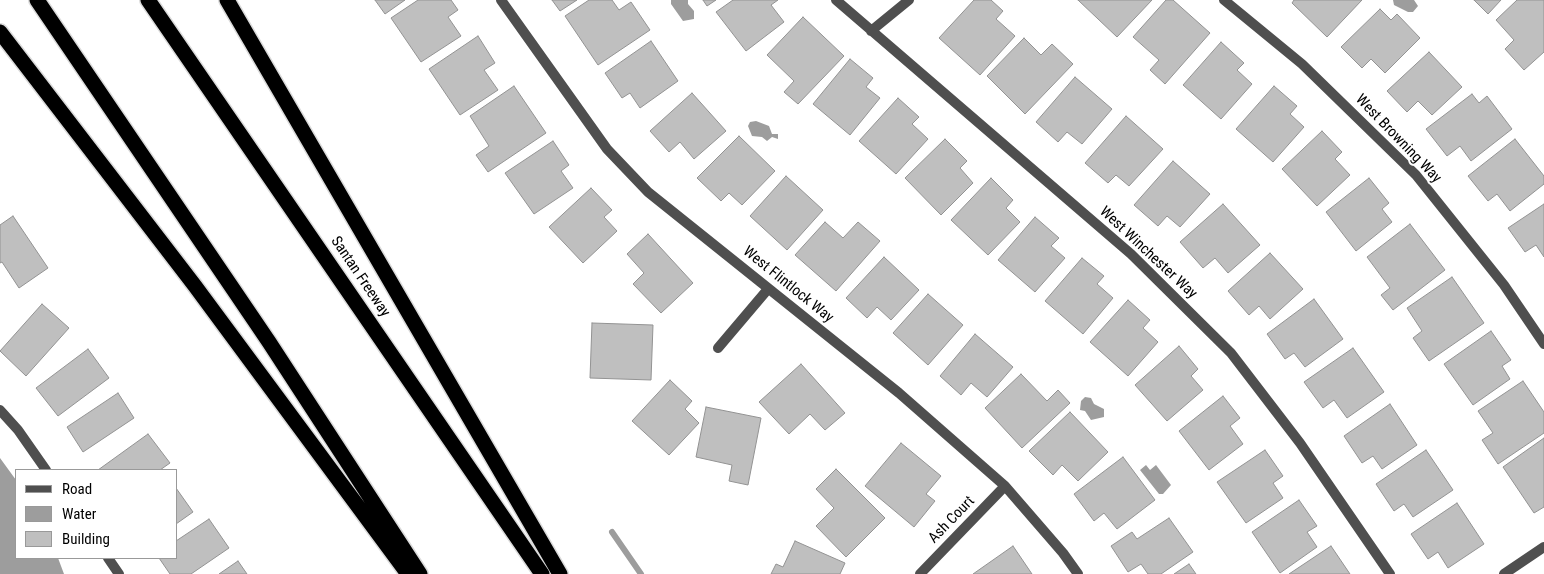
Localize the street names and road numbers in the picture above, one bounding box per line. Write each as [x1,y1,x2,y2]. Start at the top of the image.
street label: West Browning Way [1351,91,1445,187]
street label: West Winchester Way [1095,203,1201,303]
street label: Santan Freeway [326,233,394,321]
street label: West Flintlock Way [739,243,837,327]
street label: Ash Court [925,493,979,547]

